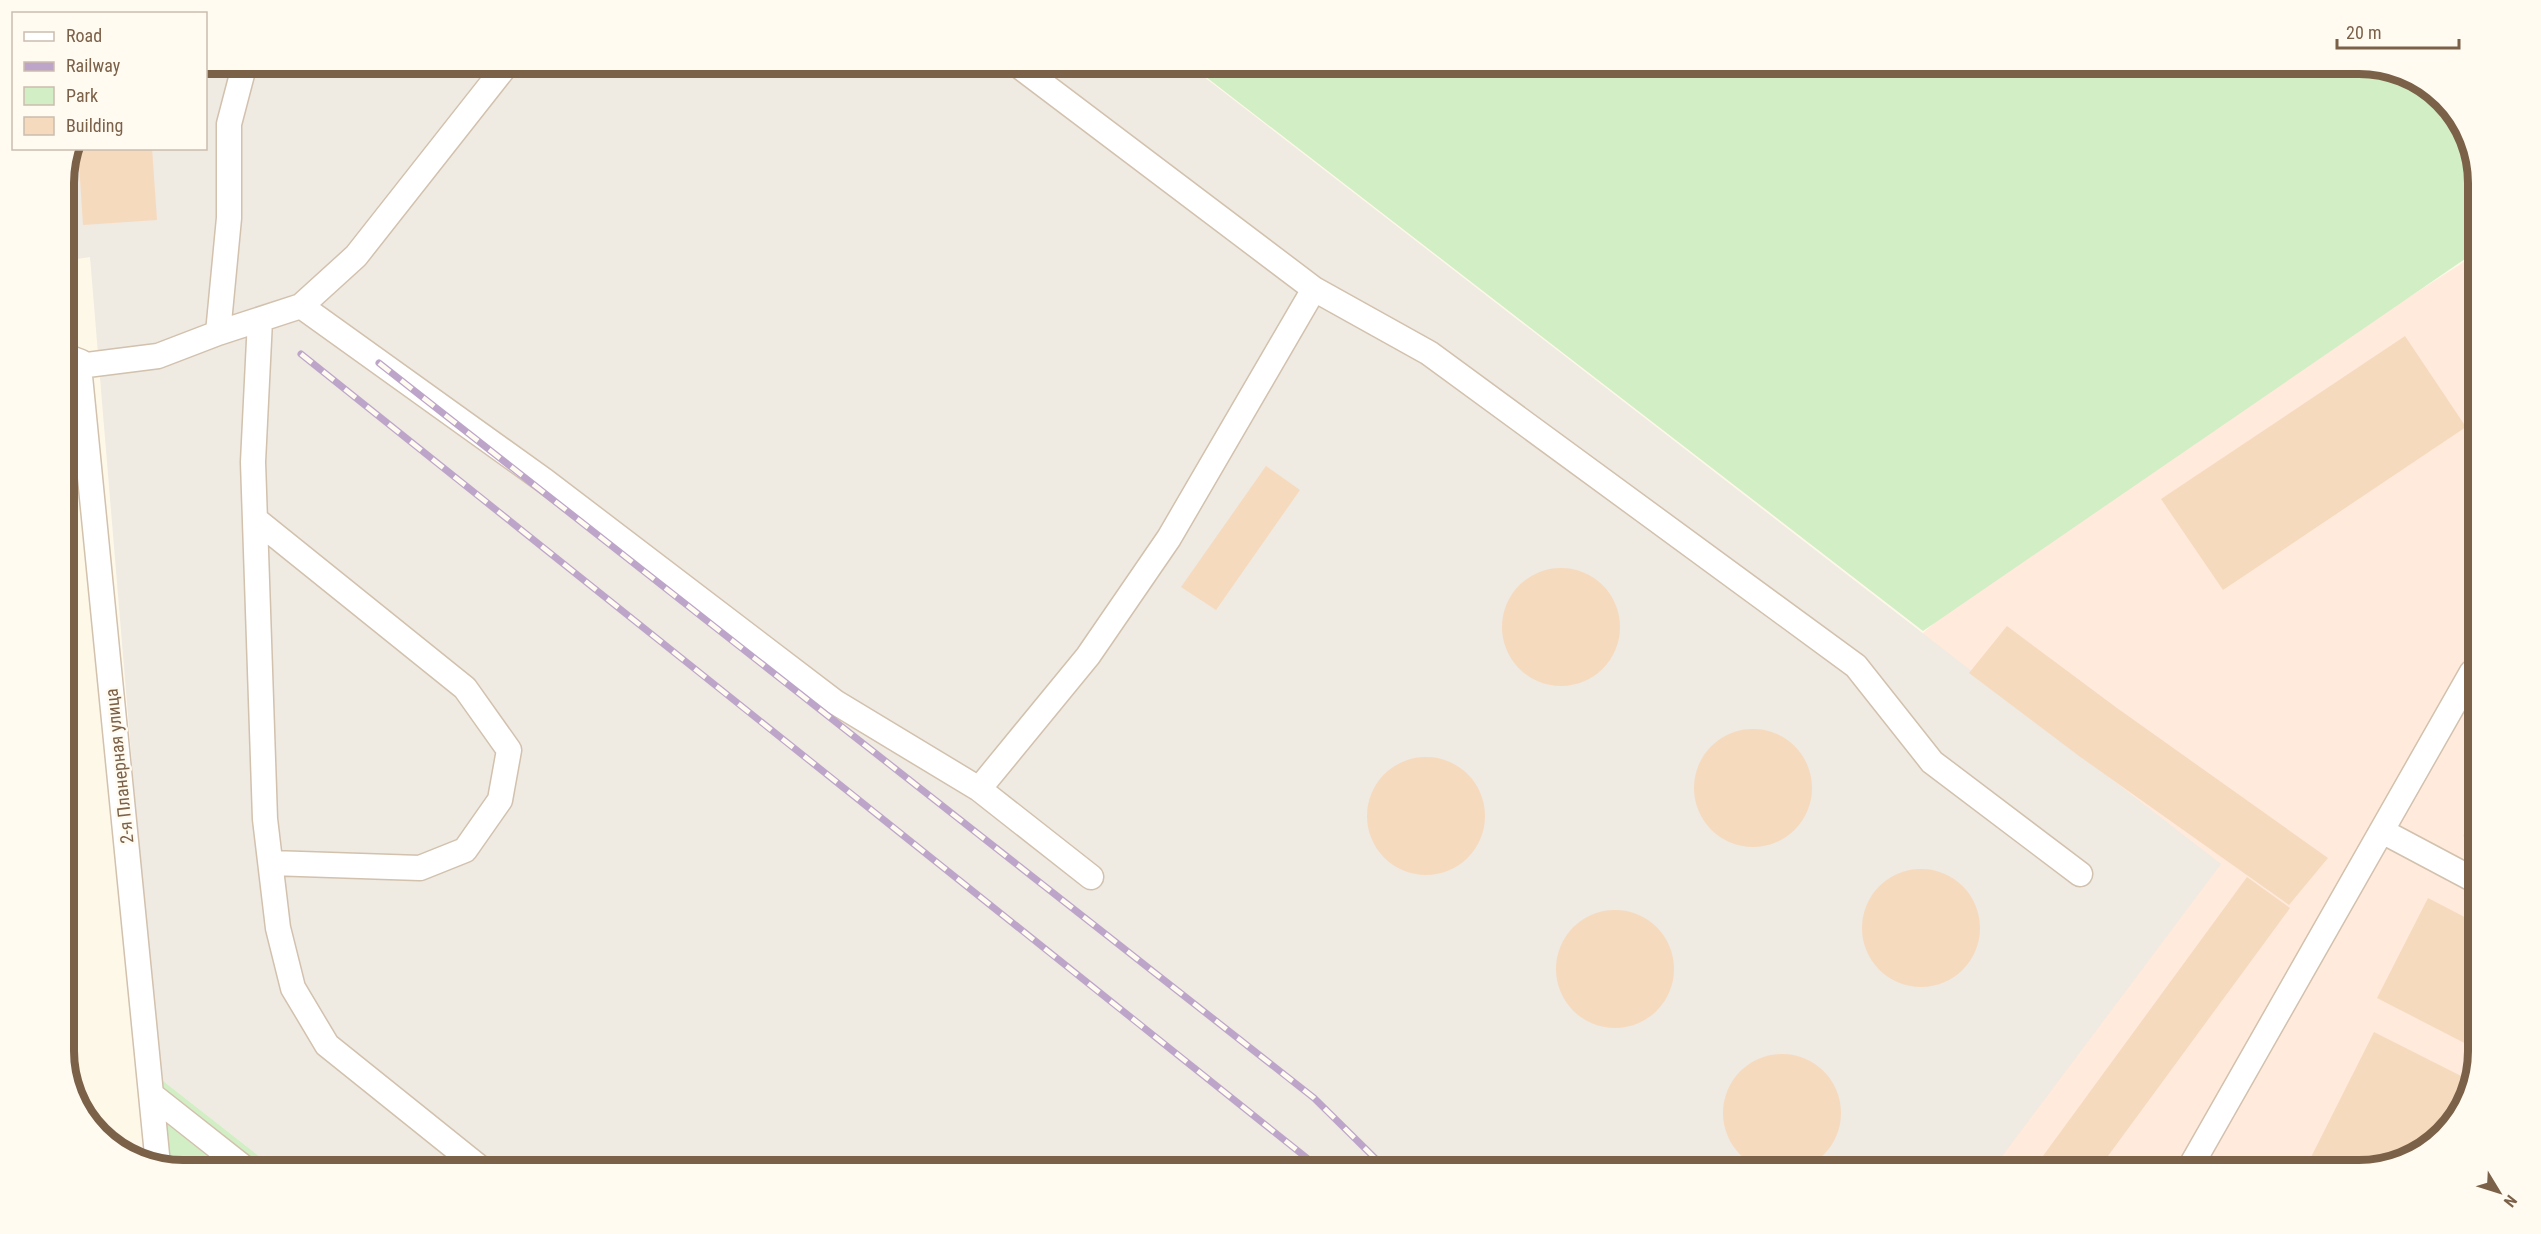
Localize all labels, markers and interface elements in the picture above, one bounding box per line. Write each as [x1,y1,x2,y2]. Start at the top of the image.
legend [12,12,207,150]
scale bar [2337,12,2458,50]
text: 20 m [2346,22,2381,43]
text: Road [66,25,102,46]
text: Railway [66,55,121,76]
text: Park [66,85,98,106]
text: Building [66,115,123,136]
street label: 2-я Планерная улица [100,687,138,845]
north arrow [2469,1162,2529,1222]
text: N [2500,1191,2521,1211]

